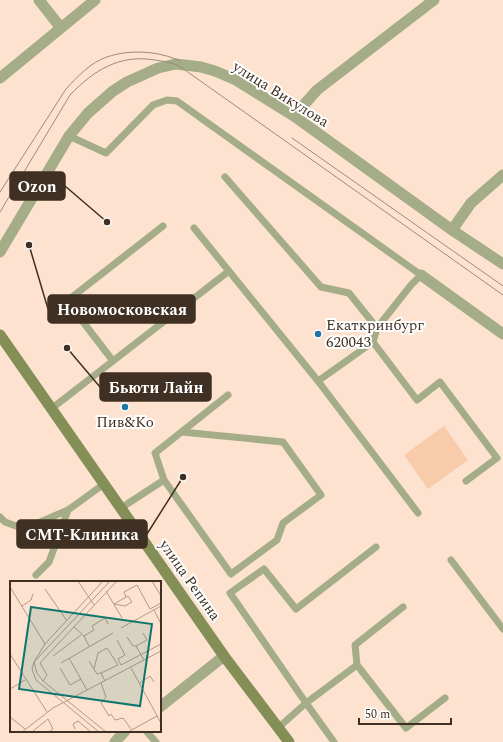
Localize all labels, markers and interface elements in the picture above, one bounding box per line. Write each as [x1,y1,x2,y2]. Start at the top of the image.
street label: улица Викулова [227,55,334,134]
callout: Ozon [10,172,65,200]
text: Ozon [17,175,57,199]
callout: Новомосковская [48,295,195,323]
text: Новомосковская [57,298,187,322]
place label: Екаткринбург 620043 [326,314,424,354]
marker: Екаткринбург 620043 [313,329,323,339]
callout: Бьюти Лайн [100,373,211,401]
text: Бьюти Лайн [109,376,203,400]
marker: Пив&Ко [120,402,130,412]
place label: Пив&Ко [96,411,154,434]
callout: СМТ-Клиника [17,520,147,548]
text: СМТ-Клиника [25,523,139,547]
street label: улица Репина [153,534,226,626]
inset map [10,581,161,732]
scale bar [359,700,451,726]
text: 50 m [365,705,390,724]

